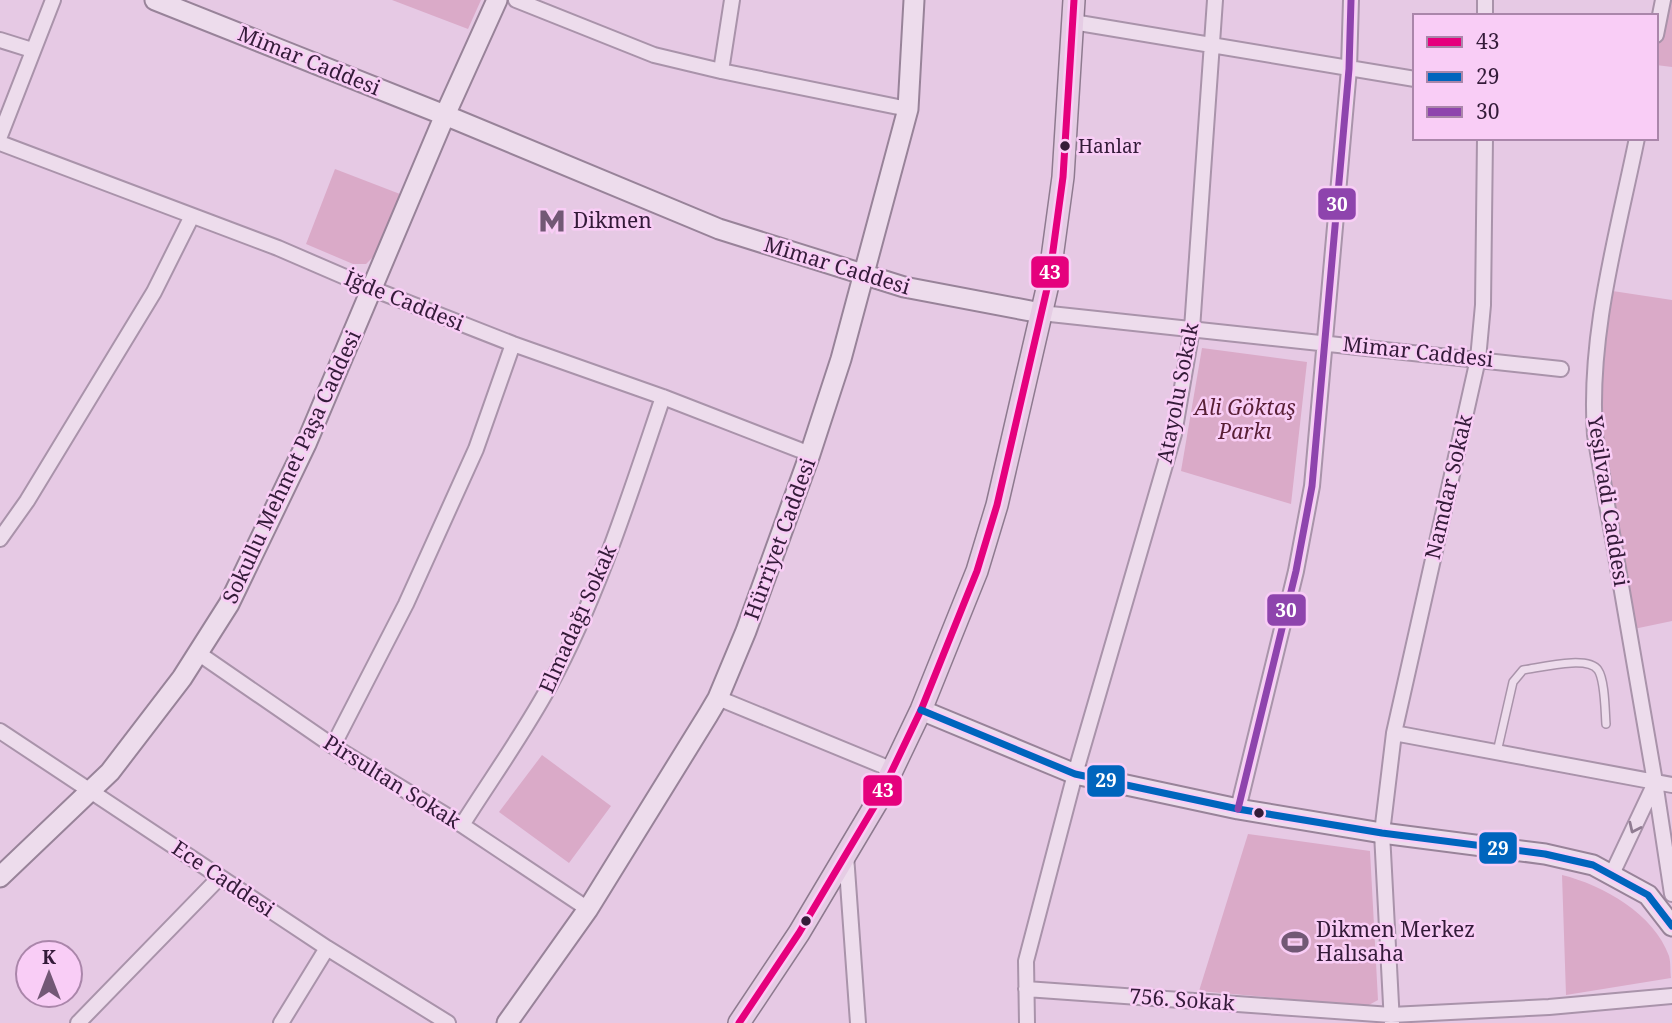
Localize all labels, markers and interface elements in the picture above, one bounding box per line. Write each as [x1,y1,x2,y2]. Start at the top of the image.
legend [1413,14,1658,140]
street label: Mimar Caddesi [234,19,385,102]
text: 43 [1476,27,1499,55]
text: 29 [1476,62,1499,90]
text: 30 [1476,97,1499,125]
place label: Hanlar [1078,133,1142,159]
marker: Hanlar [1058,139,1072,153]
line badge: 30 [1317,187,1357,221]
text: 30 [1326,191,1348,217]
metro station icon: Dikmen [537,206,567,236]
place label: Dikmen [573,206,652,234]
street label: Mimar Caddesi [761,230,914,301]
line badge: 43 [1030,255,1070,289]
text: 43 [1039,259,1061,285]
street label: İğde Caddesi [340,263,469,337]
street label: Atayolu Sokak [1150,319,1205,466]
street label: Sokullu Mehmet Paşa Caddesi [215,325,367,608]
street label: Mimar Caddesi [1341,329,1495,373]
park label: Ali Göktaş Parkı [1192,393,1296,445]
street label: Namdar Sokak [1418,411,1478,562]
street label: Yeşilvadi Caddesi [1582,412,1636,589]
street label: Hürriyet Caddesi [737,454,821,623]
street label: Elmadağı Sokak [532,539,623,697]
line badge: 30 [1266,593,1307,627]
text: 30 [1275,597,1297,623]
street label: Pirsultan Sokak [319,728,467,835]
line badge: 29 [1086,764,1126,798]
text: 29 [1095,767,1117,793]
line badge: 43 [862,774,903,807]
text: 43 [872,777,894,803]
unlabelled marker [1252,806,1266,820]
one-way arrow [1628,821,1642,833]
line badge: 29 [1478,831,1518,865]
street label: Ece Caddesi [167,834,281,923]
text: 29 [1487,835,1509,861]
unlabelled marker [799,914,813,928]
place label: Dikmen Merkez Halısaha [1316,915,1475,967]
sports icon: Dikmen Merkez Halısaha [1280,927,1310,957]
north arrow [14,939,84,1009]
text: K [42,944,56,970]
street label: 756. Sokak [1128,981,1237,1017]

